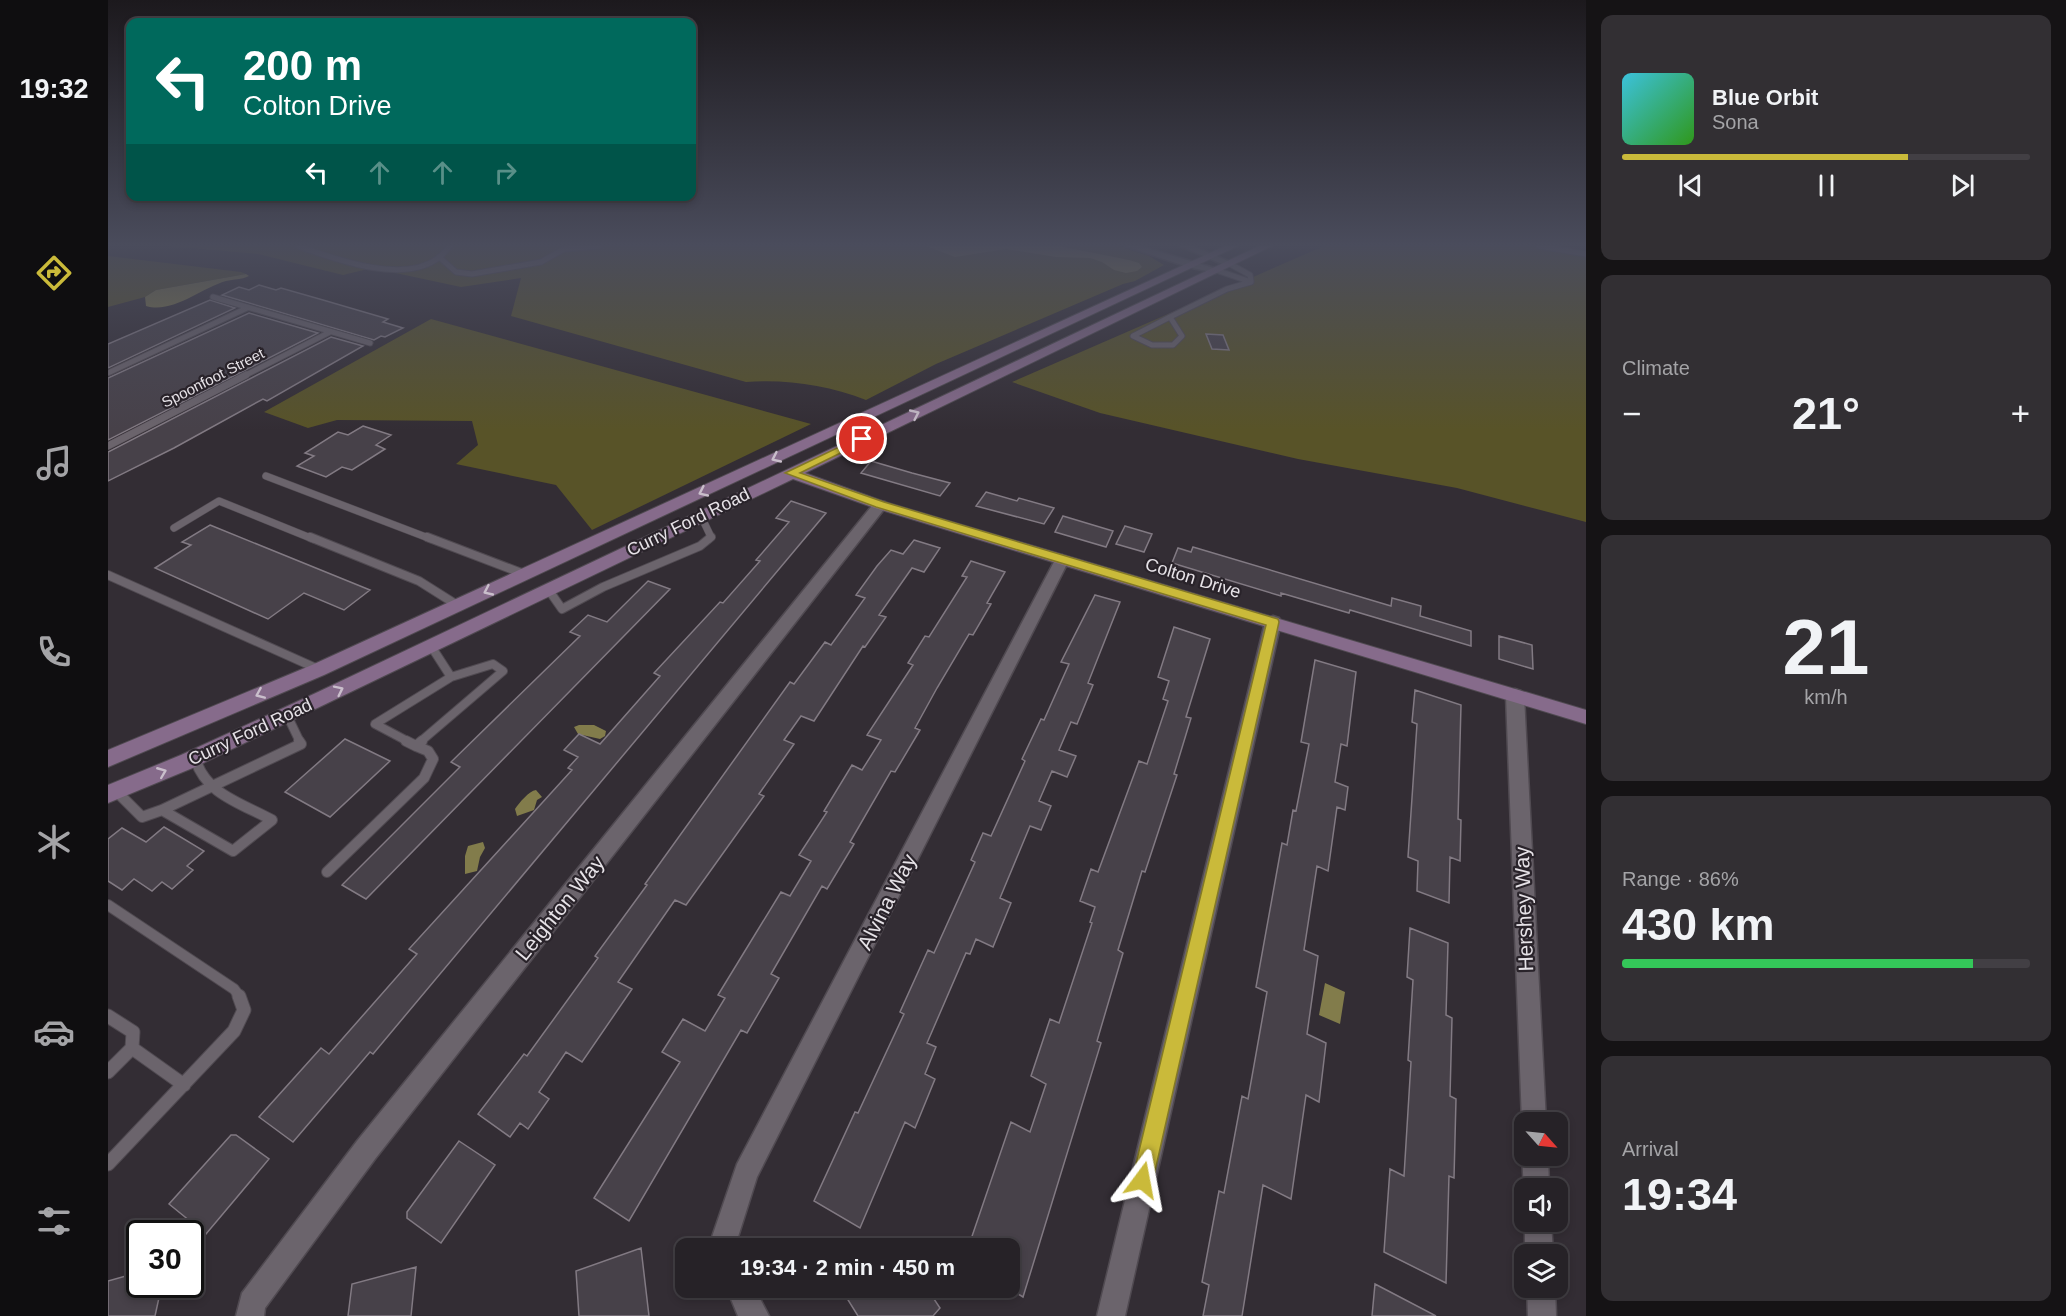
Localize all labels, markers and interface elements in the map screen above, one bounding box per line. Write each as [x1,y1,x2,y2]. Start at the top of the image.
icon: left [144,42,222,120]
text: 200 m [243,42,362,89]
text: 19:32 [19,74,89,104]
text: Blue Orbit [1712,85,1818,110]
text: Colton Drive [243,91,392,121]
text: Sona [1712,111,1759,133]
icon: left [300,156,333,189]
icon: ahead [363,156,396,189]
icon: ahead [426,156,459,189]
icon: right [489,156,522,189]
icon: previous [1674,169,1707,202]
icon: pause [1810,169,1843,202]
icon: next [1946,169,1979,202]
icon: directions [33,252,75,294]
street label: Spoonfoot Street [159,344,268,411]
text: Climate [1622,357,1690,379]
text: 21° [1792,388,1860,439]
text: − [1622,395,1641,432]
text: + [2011,395,2030,432]
one-way arrow [908,410,919,422]
pin [836,413,887,464]
icon: arrive [845,422,878,455]
icon: music [33,442,75,484]
one-way arrow [771,450,782,462]
street label: Curry Ford Road [623,484,753,560]
one-way arrow [698,484,709,496]
street label: Colton Drive [1143,554,1243,602]
one-way arrow [483,584,494,596]
text: 21 [1783,603,1869,691]
icon: phone [33,631,75,673]
one-way arrow [333,686,344,698]
text: km/h [1804,686,1848,708]
one-way arrow [256,687,267,699]
street label: Curry Ford Road [185,695,315,769]
one-way arrow [156,767,167,779]
icon: climate [33,821,75,863]
street label: Hershey Way [1510,846,1537,972]
street label: Leighton Way [511,850,609,965]
street label: Alvina Way [853,850,921,953]
text: Range · 86% [1622,868,1739,890]
text: 430 km [1622,899,1775,950]
icon: car [33,1011,75,1053]
north arrow [1514,1112,1568,1166]
map controls [1514,1112,1568,1298]
text: Arrival [1622,1138,1679,1160]
position arrow [1110,1148,1174,1212]
text: 19:34 [1622,1169,1737,1220]
button: sound [1514,1178,1568,1232]
icon: filters [33,1200,75,1242]
speed limit sign: 30 [126,1220,204,1298]
button: layers [1514,1244,1568,1298]
text: 19:34 · 2 min · 450 m [740,1255,955,1280]

